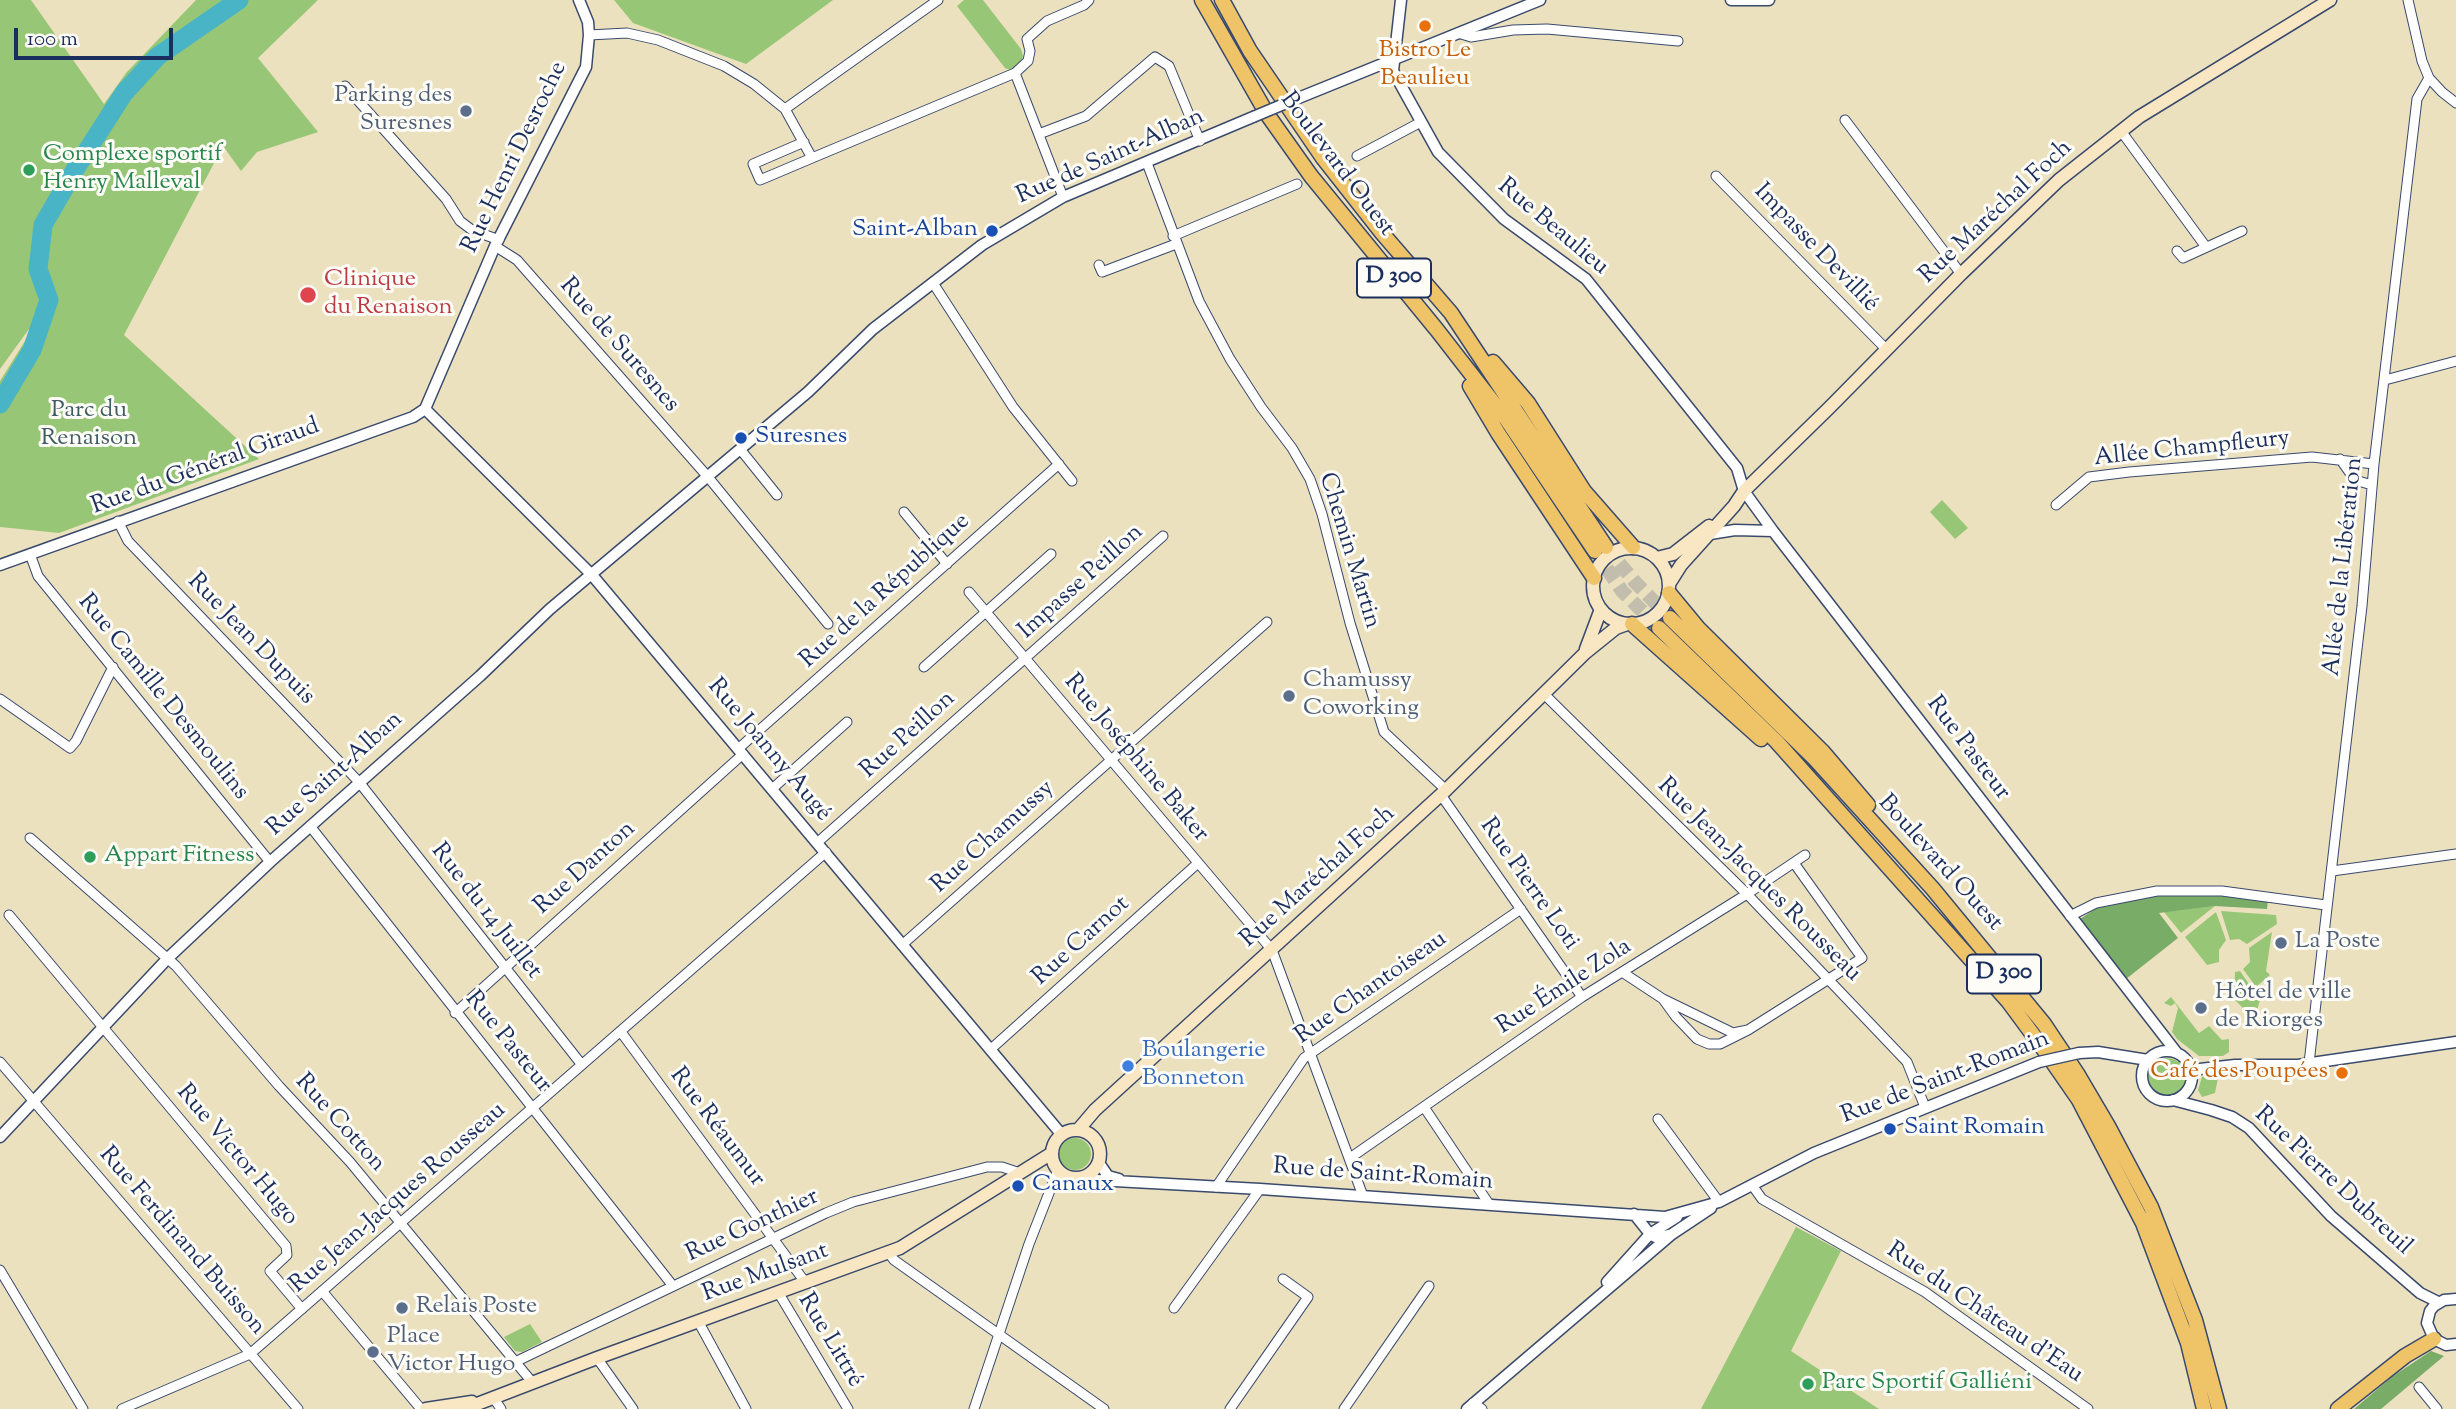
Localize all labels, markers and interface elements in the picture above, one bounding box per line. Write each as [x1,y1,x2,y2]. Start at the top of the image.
scale bar [18,14,177,58]
marker: Bistro Le Beaulieu [1417,18,1433,34]
text: 100 m [27,25,78,55]
place label: Bistro Le Beaulieu [1379,38,1471,94]
street label: Rue Henri Desroche [457,58,575,258]
place label: Parking des Suresnes [335,83,452,139]
street label: Boulevard Ouest [1272,87,1400,243]
marker: Parking des Suresnes [458,103,474,119]
street label: Rue de Saint-Alban [1013,104,1209,212]
street label: Rue Maréchal Foch [1915,135,2079,291]
place label: Complexe sportif Henry Malleval [43,142,222,198]
marker: Complexe sportif Henry Malleval [21,162,37,178]
street label: Rue Beaulieu [1491,173,1613,283]
street label: Impasse Devillié [1746,179,1884,319]
place label: Saint-Alban [852,217,978,245]
marker: Saint-Alban [984,223,1000,239]
road number: D 300 [1357,258,1431,298]
place label: Clinique du Renaison [324,267,453,323]
street label: Rue de Suresnes [552,273,684,419]
marker: Clinique du Renaison [298,285,318,305]
park label: Parc du Renaison [41,398,137,454]
street label: Rue du Général Giraud [88,413,324,523]
place label: Suresnes [755,424,847,452]
street label: Allée Champfleury [2093,425,2291,475]
marker: Suresnes [733,430,749,446]
street label: Allée de la Libération [2319,456,2371,678]
street label: Chemin Martin [1311,470,1385,632]
street label: Rue de la République [795,508,977,676]
street label: Impasse Peillon [1014,519,1150,647]
street label: Rue Jean Dupuis [180,568,320,712]
street label: Rue Camille Desmoulins [70,589,254,807]
place label: Chamussy Coworking [1303,668,1419,724]
street label: Rue Joséphine Baker [1056,669,1214,849]
street label: Rue Joanny Augé [700,674,836,828]
street label: Rue Peillon [856,686,962,786]
marker: Chamussy Coworking [1281,688,1297,704]
street label: Rue Pasteur [1919,691,2015,807]
street label: Rue Saint-Alban [262,707,410,843]
street label: Rue Jean-Jacques Rousseau [1650,773,1866,989]
street label: Rue Chamussy [927,775,1061,901]
street label: Boulevard Ouest [1870,790,2008,938]
street label: Rue Maréchal Foch [1236,801,1402,955]
street label: Rue Pierre Loti [1472,813,1584,957]
street label: Rue Danton [529,816,643,922]
street label: Rue du 14 Juillet [423,838,547,986]
place label: Appart Fitness [104,843,255,871]
marker: Appart Fitness [82,849,98,865]
street label: Rue Carnot [1028,891,1136,993]
street label: Rue Chantoiseau [1291,926,1453,1052]
place label: La Poste [2295,929,2380,957]
street label: Rue Émile Zola [1492,934,1638,1042]
marker: La Poste [2273,935,2289,951]
road number: D 300 [1967,954,2041,993]
place label: Hôtel de ville de Riorges [2215,980,2351,1036]
street label: Rue Pasteur [457,986,557,1100]
marker: Hôtel de ville de Riorges [2193,1000,2209,1016]
street label: Rue de Saint-Romain [1838,1026,2054,1132]
place label: Boulangerie Bonneton [1142,1038,1265,1094]
marker: Boulangerie Bonneton [1120,1058,1136,1074]
place label: Café des Poupées [2150,1059,2328,1087]
street label: Rue Réaumur [662,1063,770,1193]
marker: Café des Poupées [2334,1065,2350,1081]
street label: Rue Cotton [287,1069,391,1179]
street label: Rue Victor Hugo [169,1080,303,1232]
street label: Rue Jean-Jacques Rousseau [285,1097,513,1301]
street label: Rue Pierre Dubreuil [2247,1101,2417,1263]
place label: Saint Romain [1904,1115,2045,1143]
marker: Saint Romain [1882,1121,1898,1137]
street label: Rue Ferdinand Buisson [91,1142,271,1342]
street label: Rue de Saint-Romain [1272,1154,1494,1198]
place label: Canaux [1032,1172,1114,1200]
marker: Canaux [1010,1178,1026,1194]
street label: Rue Gonthier [682,1184,824,1270]
street label: Rue du Château d'Eau [1880,1237,2088,1391]
street label: Rue Mulsant [699,1238,833,1310]
street label: Rue Littré [790,1289,868,1393]
place label: Relais Poste [416,1294,537,1322]
marker: Relais Poste [394,1300,410,1316]
place label: Place Victor Hugo [387,1324,515,1380]
marker: Place Victor Hugo [365,1344,381,1360]
place label: Parc Sportif Galliéni [1822,1370,2032,1398]
marker: Parc Sportif Galliéni [1800,1376,1816,1392]

